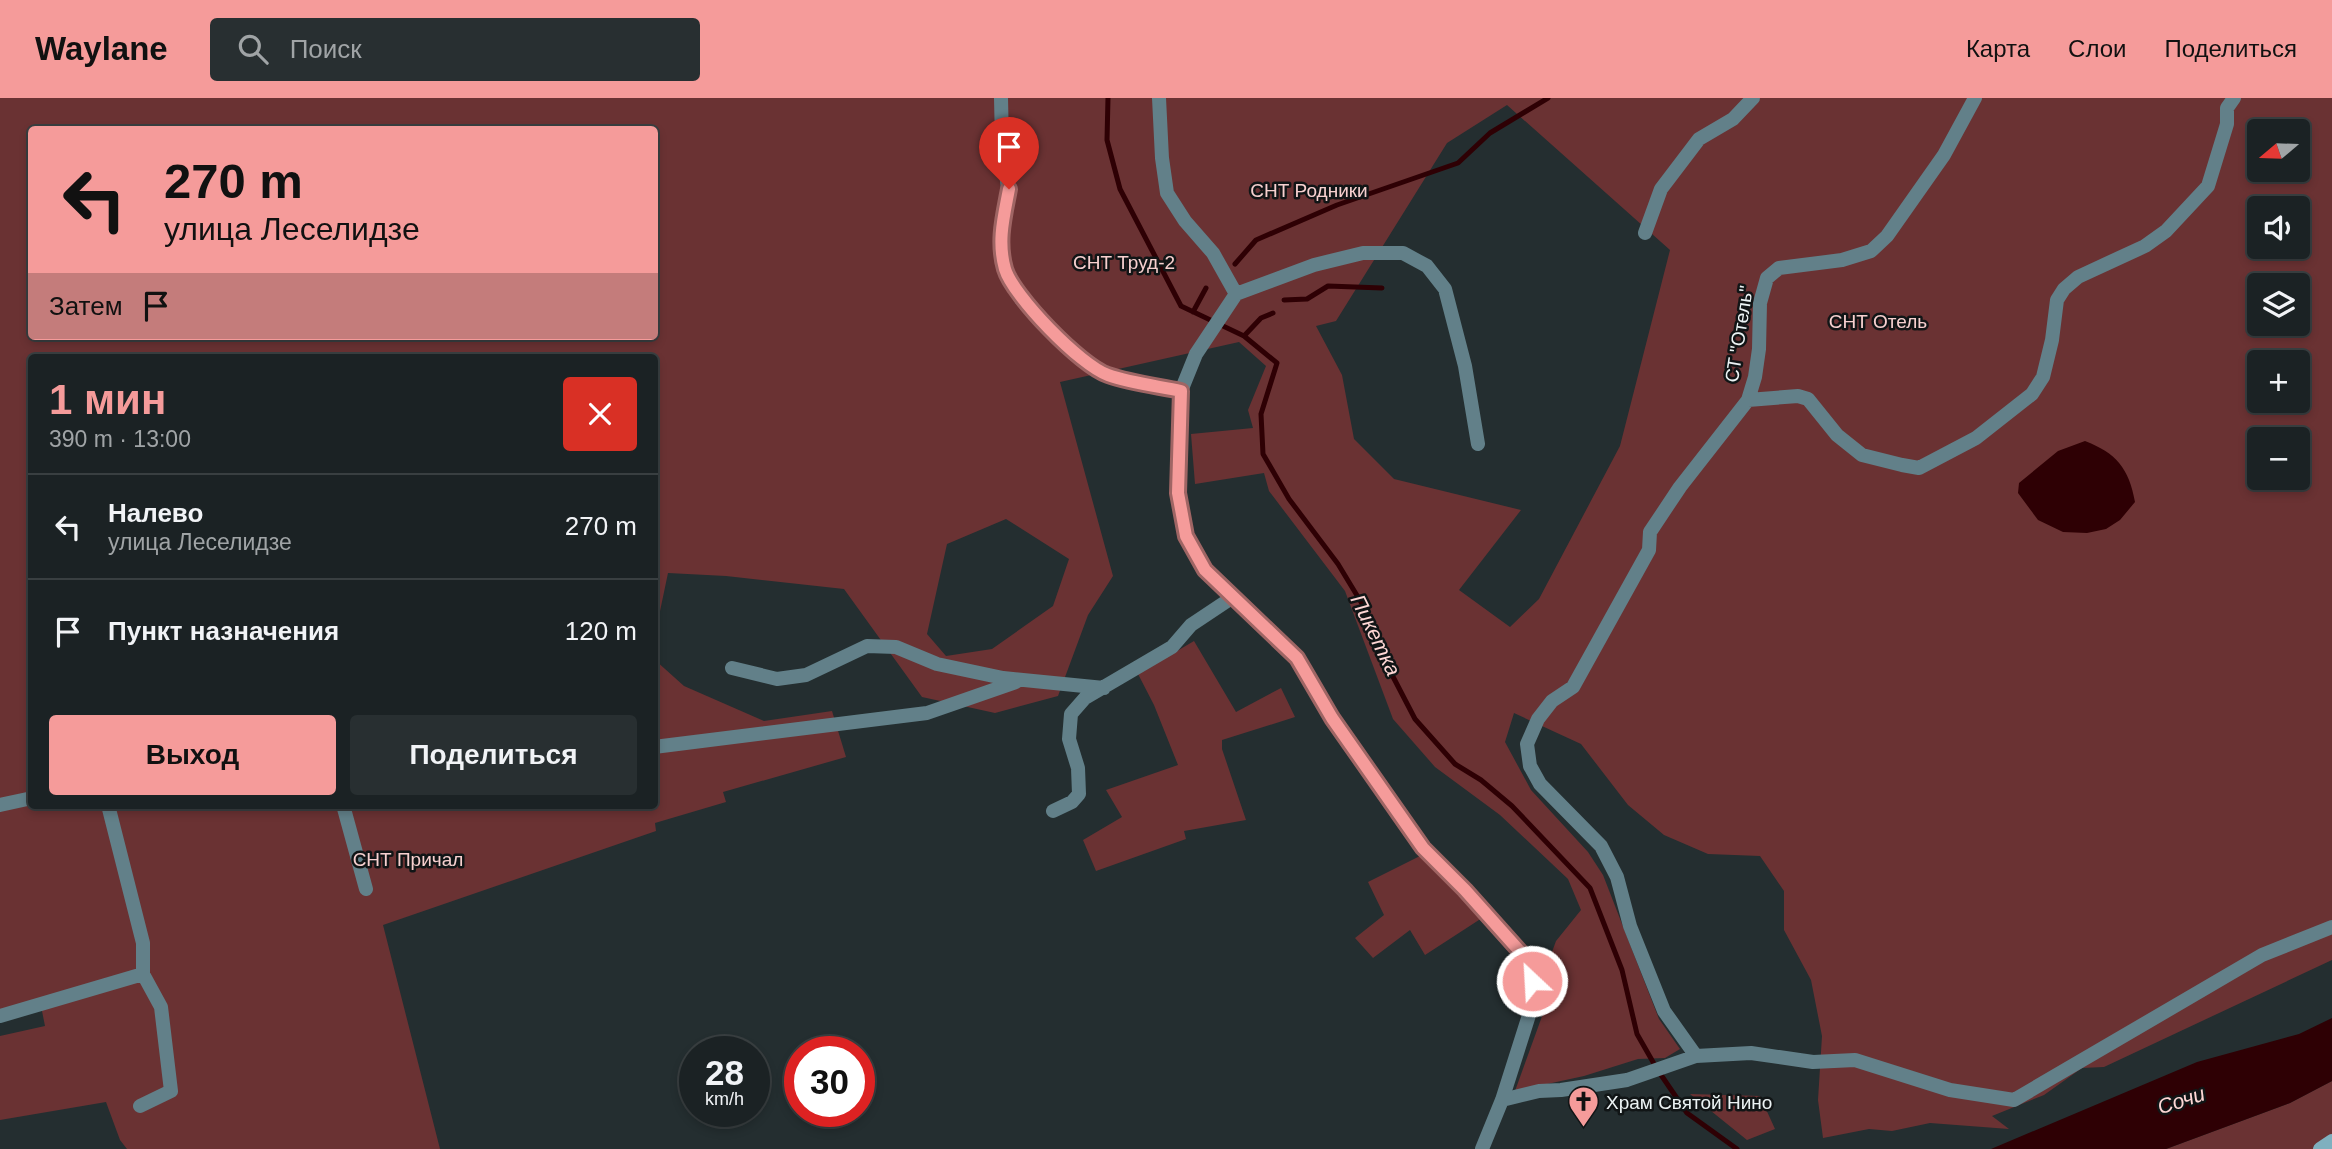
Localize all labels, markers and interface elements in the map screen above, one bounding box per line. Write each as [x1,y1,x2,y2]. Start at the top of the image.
search box [210,18,700,81]
text: Waylane [35,30,168,67]
icon: search [234,30,272,68]
text: Поиск [290,34,362,64]
text: Карта [1966,35,2030,62]
text: Слои [2068,35,2126,62]
text: Поделиться [2164,35,2297,62]
pin [979,117,1039,189]
north arrow [2247,119,2310,182]
map controls [2247,119,2310,490]
icon: arrive [990,128,1028,166]
icon: left [49,154,140,245]
text: 270 m [164,154,303,208]
park label: СНТ Родники [1250,180,1368,201]
button: sound [2247,196,2310,259]
text: улица Леселидзе [164,211,420,247]
park label: СНТ Труд-2 [1073,252,1175,273]
button: layers [2247,273,2310,336]
street label: СТ "Отель" [1721,284,1757,384]
icon: arrive [137,287,175,325]
text: Затем [49,291,123,321]
park label: СНТ Отель [1829,311,1927,332]
button: + [2247,350,2310,413]
text: 1 мин [49,376,166,423]
button: close [563,377,637,451]
text: 390 m · 13:00 [49,426,191,452]
button: − [2247,427,2310,490]
text: Налево [108,498,203,528]
icon: left [49,508,87,546]
text: 270 m [565,511,637,541]
text: улица Леселидзе [108,529,292,555]
water label: Пикетка [1347,591,1405,679]
icon: arrive [49,613,87,651]
text: Пункт назначения [108,616,339,646]
text: 120 m [565,616,637,646]
button: Выход [49,715,336,795]
button: Поделиться [350,715,637,795]
park label: СНТ Причал [353,849,463,870]
position arrow [1495,944,1569,1018]
speed limit sign: 30 [784,1036,875,1127]
text: 28 [705,1053,744,1092]
water label: Сочи [2154,1081,2208,1118]
church icon: Храм Святой Нино [1566,1085,1600,1129]
text: km/h [705,1089,744,1109]
place label: Храм Святой Нино [1606,1092,1772,1113]

